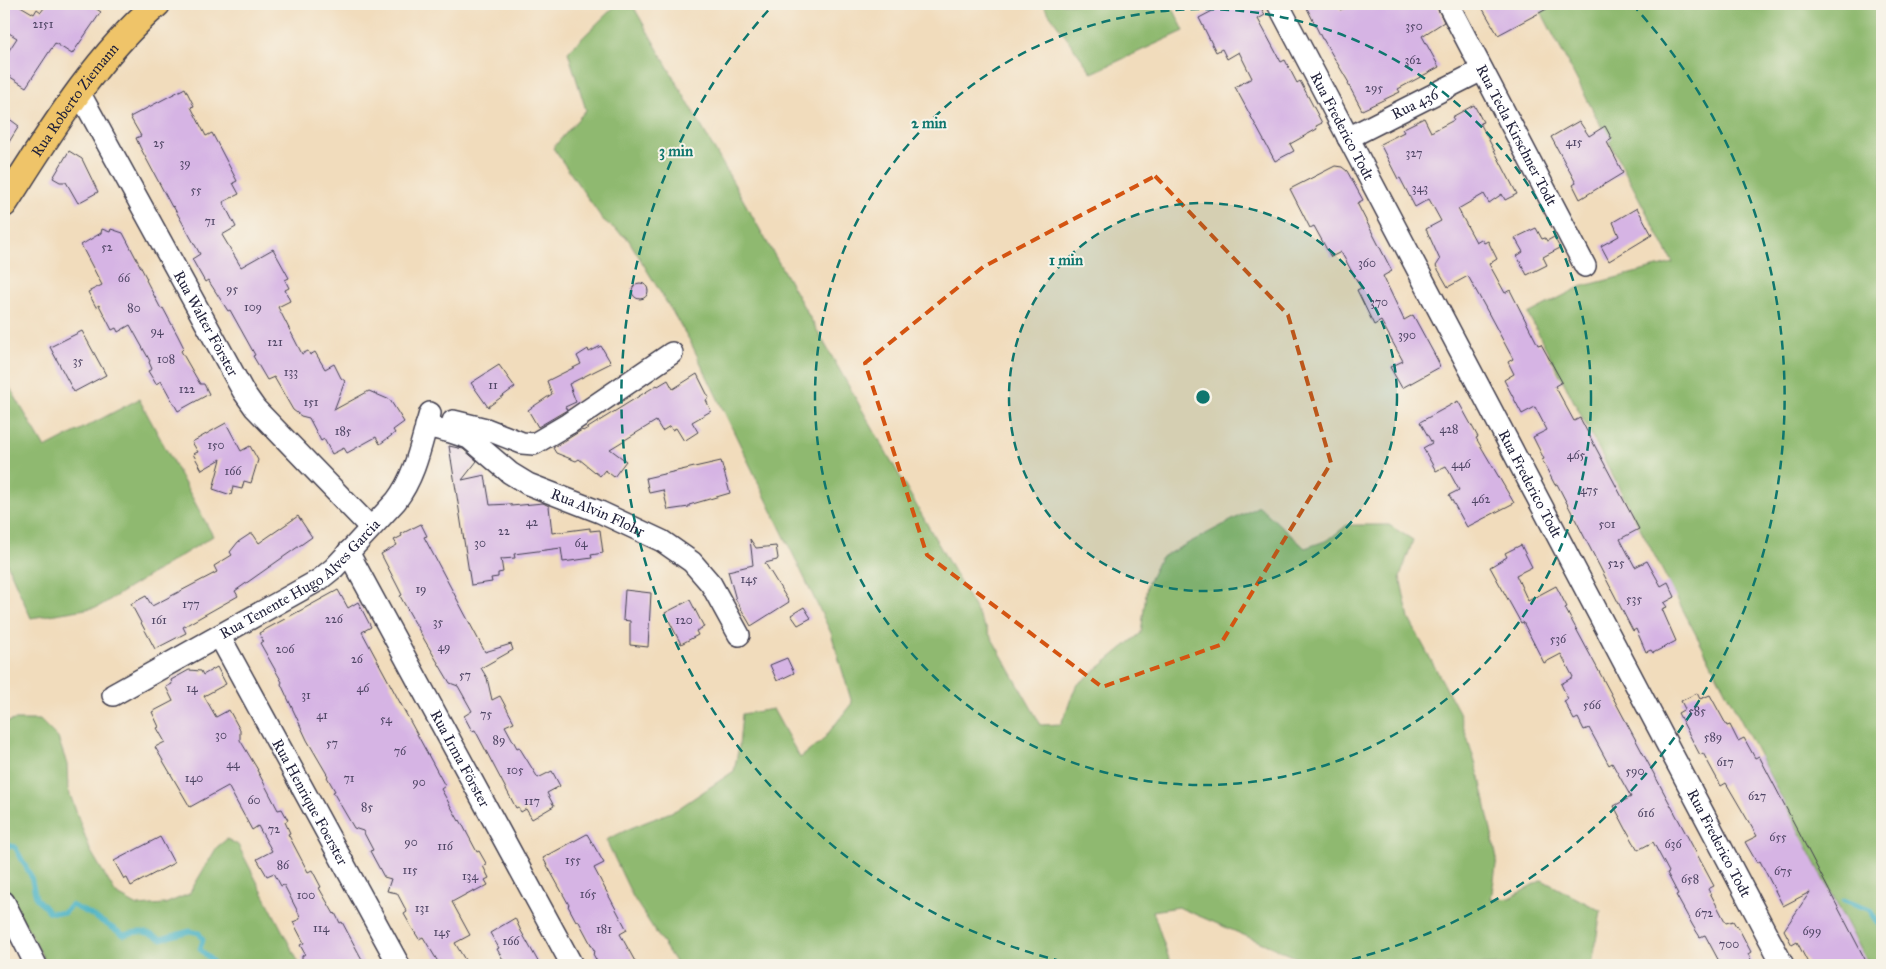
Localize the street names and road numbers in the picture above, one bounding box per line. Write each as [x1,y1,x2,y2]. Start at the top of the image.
street label: Rua Roberto Ziemann [28,39,122,160]
street label: Rua Tecla Kirschner Todt [1472,62,1561,209]
street label: Rua Frederico Todt [1306,69,1378,184]
street label: Rua 436 [1388,84,1442,123]
street label: Rua Walter Förster [170,267,242,380]
street label: Rua Frederico Todt [1494,427,1566,541]
street label: Rua Alvin Flohr [548,485,648,541]
street label: Rua Tenente Hugo Alves Garcia [216,515,384,643]
street label: Rua Irma Förster [426,707,494,811]
street label: Rua Henrique Foerster [268,736,352,869]
street label: Rua Frederico Todt [1683,786,1755,901]

